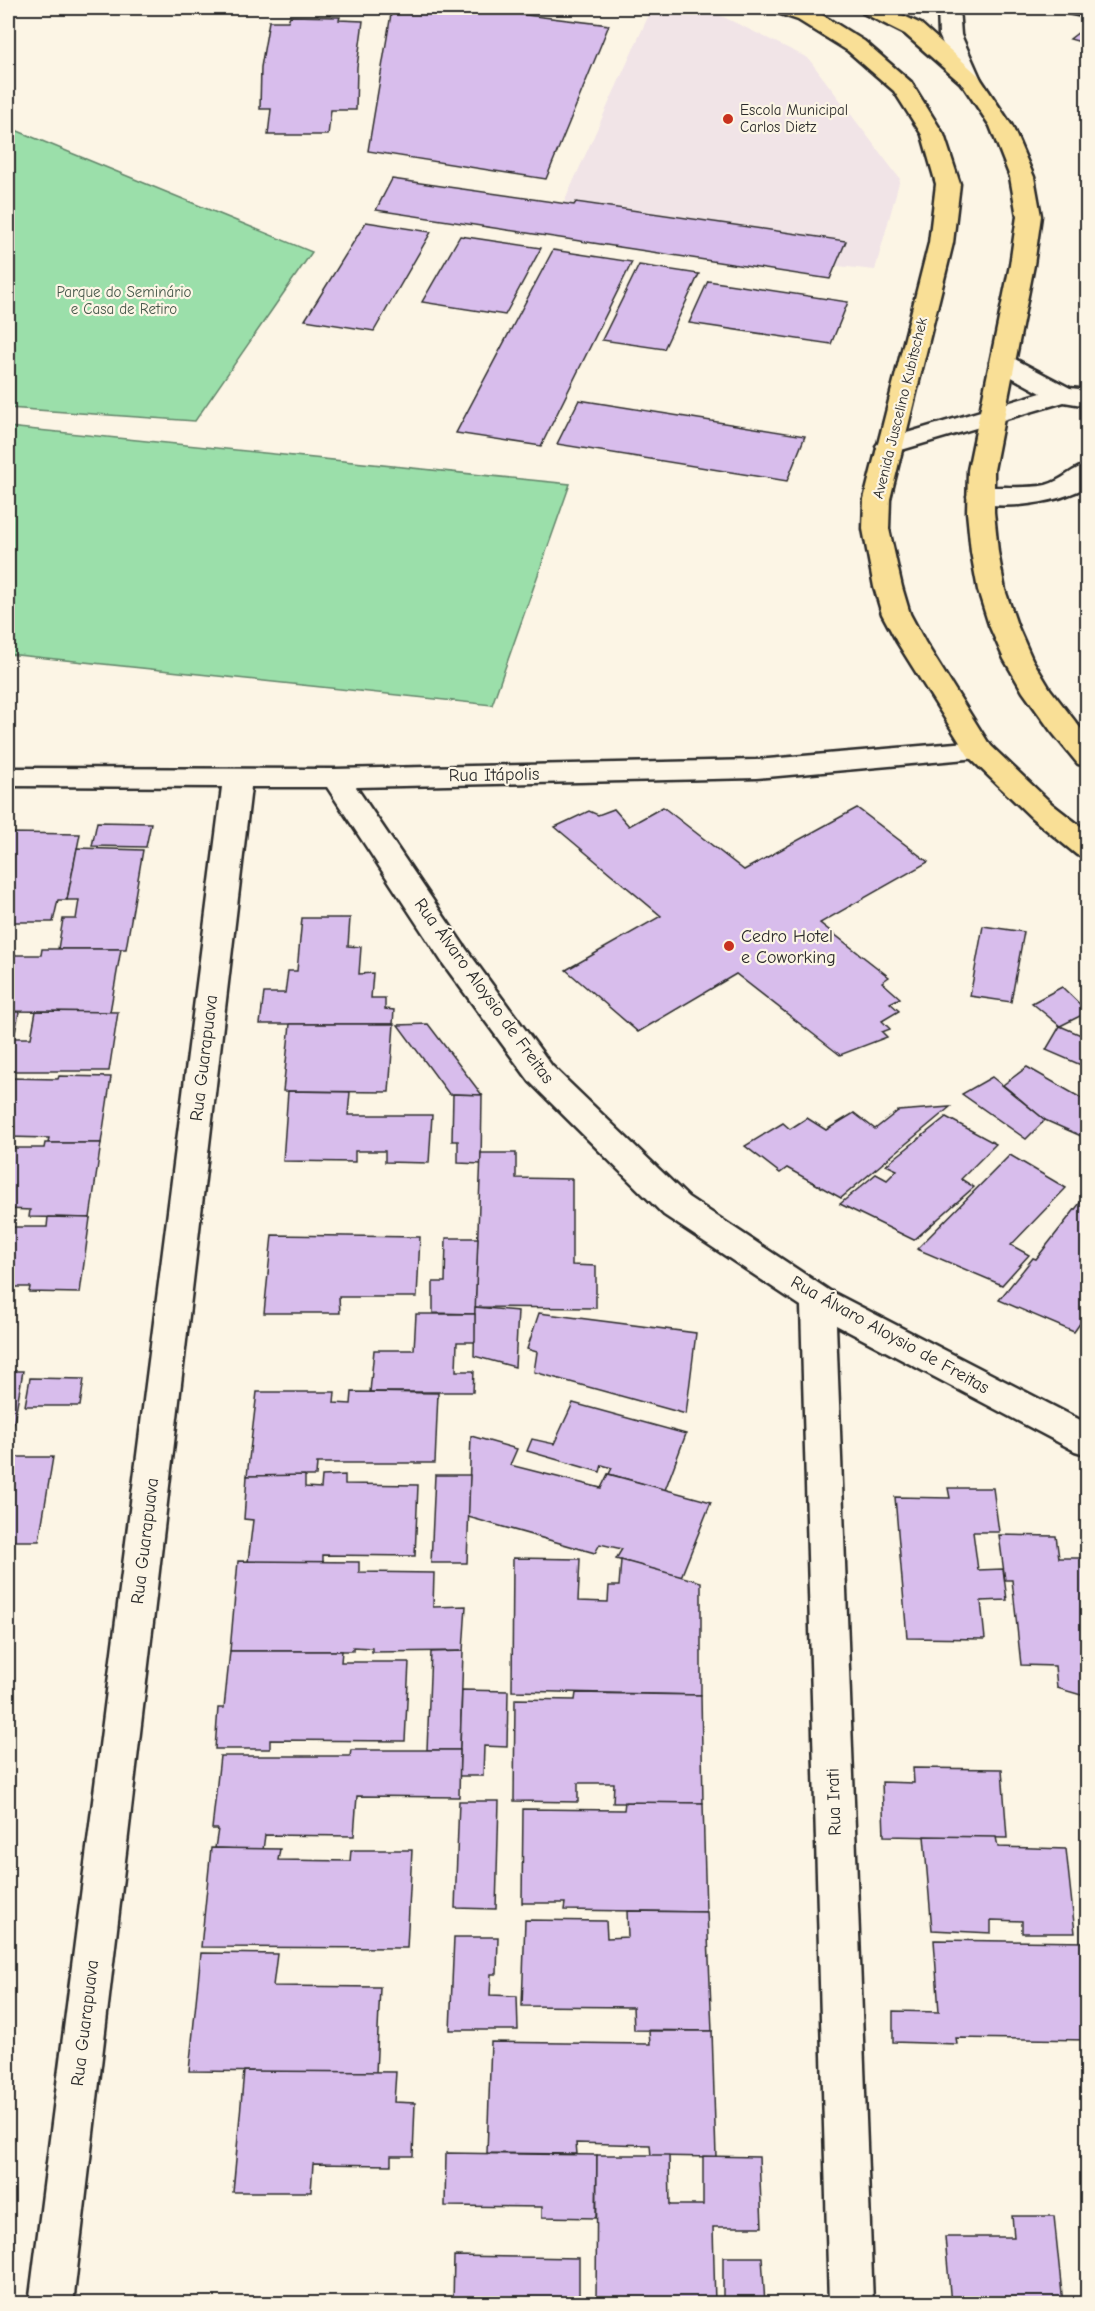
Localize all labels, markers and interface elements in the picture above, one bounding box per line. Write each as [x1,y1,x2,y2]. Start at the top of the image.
place label: Escola Municipal Carlos Dietz [740,101,848,136]
marker: Escola Municipal Carlos Dietz [721,112,735,126]
park label: Parque do Seminário e Casa de Retiro [57,283,192,318]
street label: Avenida Juscelino Kubitschek [869,315,931,500]
street label: Rua Itápolis [448,764,540,786]
street label: Rua Álvaro Aloysio de Freitas [410,894,559,1088]
place label: Cedro Hotel e Coworking [741,926,836,968]
marker: Cedro Hotel e Coworking [722,939,736,953]
street label: Rua Guarapuava [186,994,222,1122]
street label: Rua Álvaro Aloysio de Freitas [787,1271,993,1398]
street label: Rua Guarapuava [127,1477,163,1605]
street label: Rua Irati [822,1768,846,1836]
street label: Rua Guarapuava [67,1959,103,2087]

